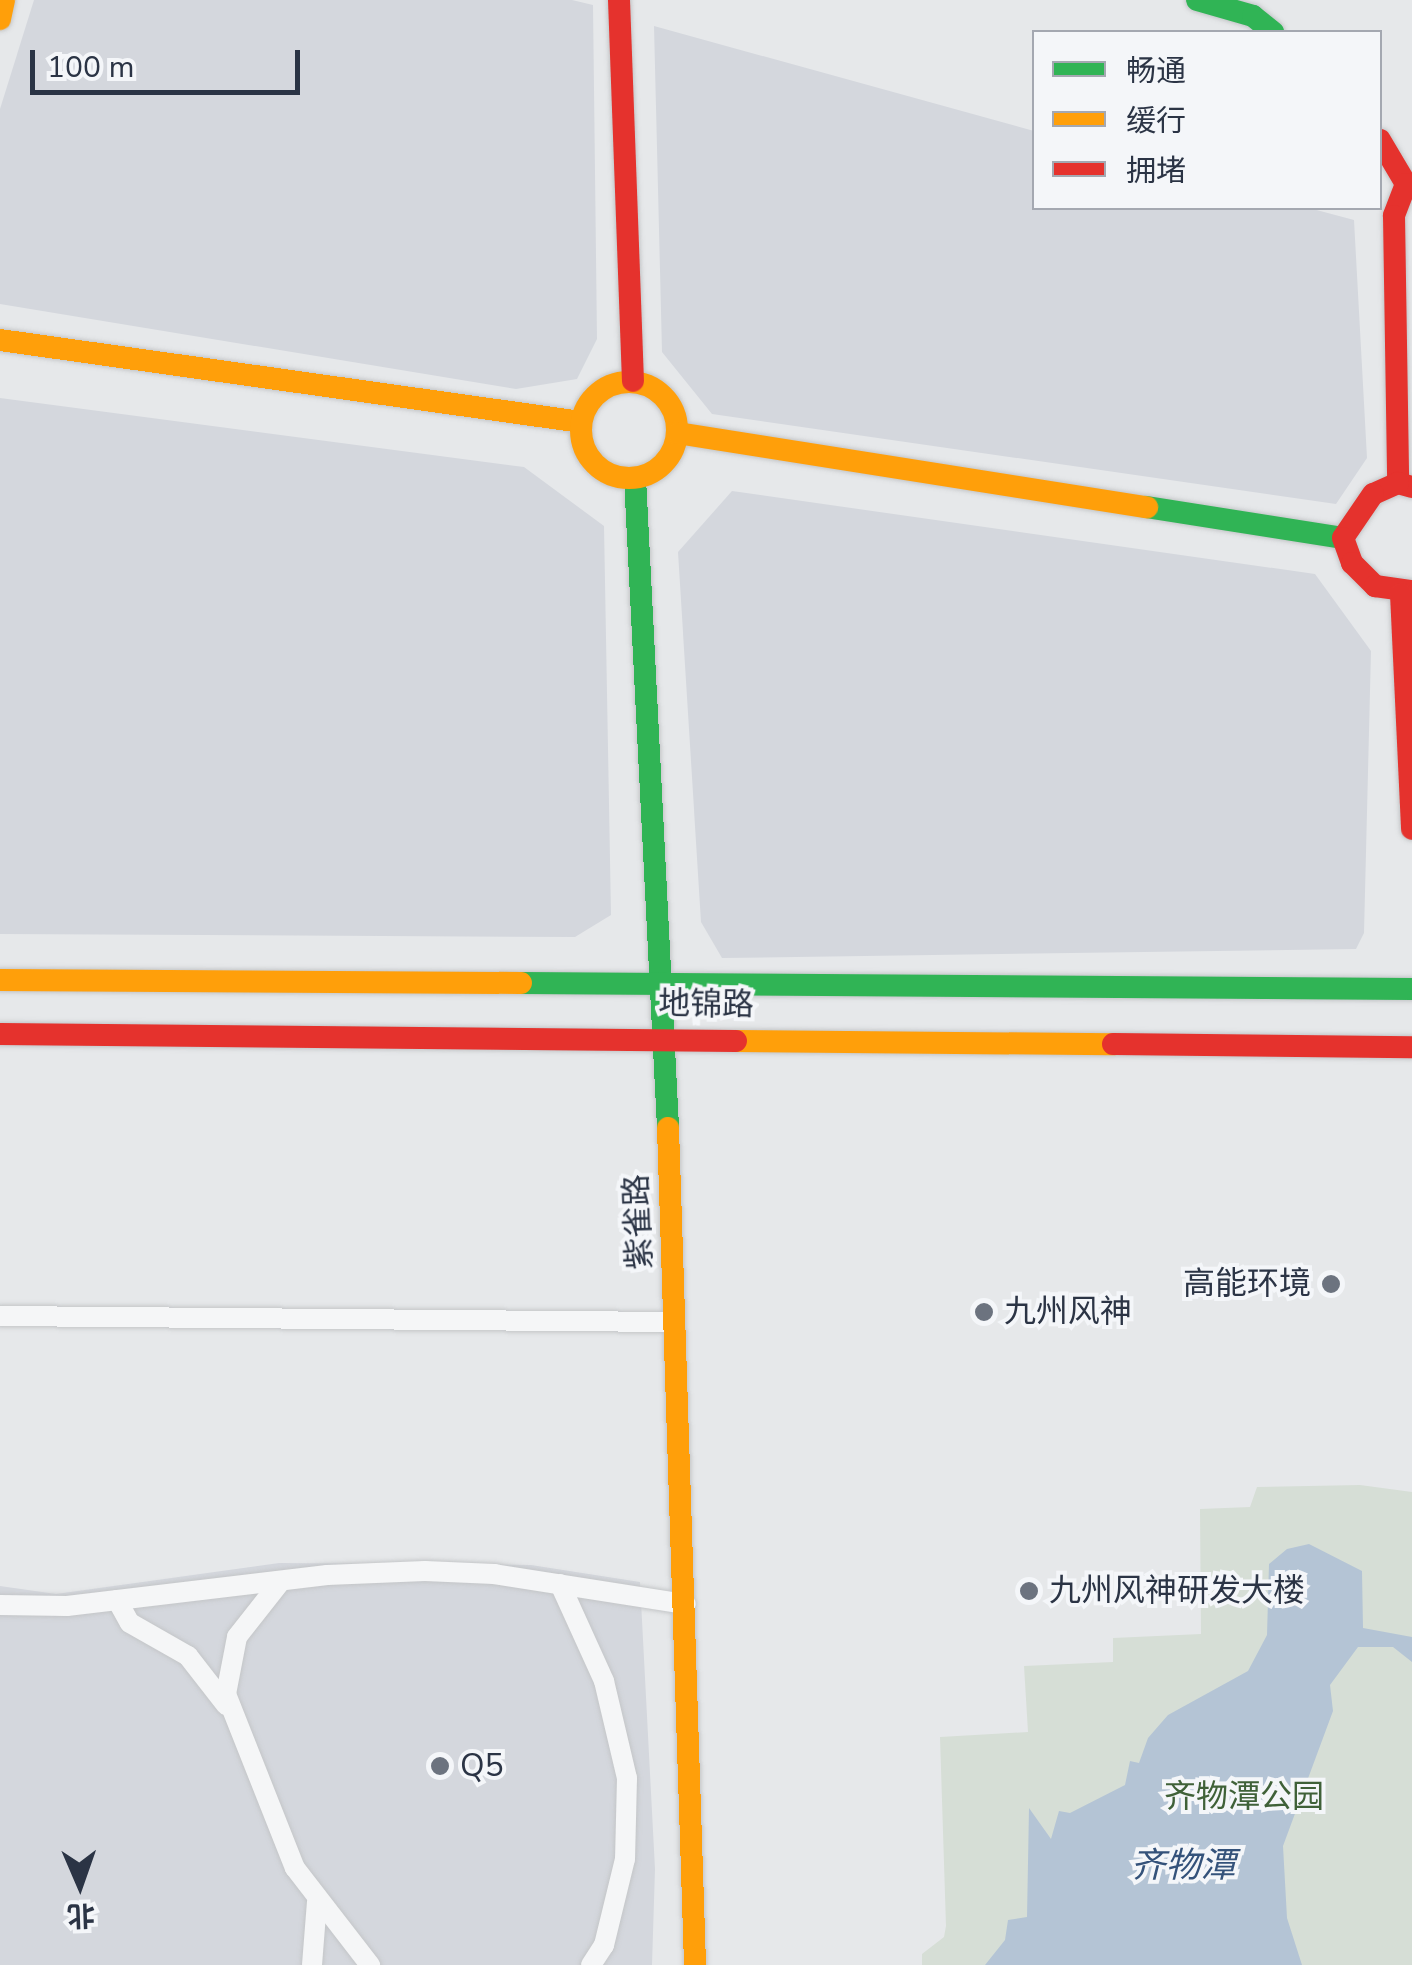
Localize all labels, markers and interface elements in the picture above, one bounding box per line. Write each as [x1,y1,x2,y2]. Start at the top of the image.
scale bar [35,30,305,92]
legend [1032,30,1382,210]
text: 100 m [47,47,134,88]
text: 畅通 [1126,51,1186,92]
text: 缓行 [1126,101,1186,142]
text: 拥堵 [1126,151,1186,192]
street label: 地锦路 [658,985,754,1025]
street label: 紫雀路 [618,1173,660,1271]
place label: 高能环境 [1183,1265,1311,1303]
marker: 高能环境 [1320,1273,1342,1295]
place label: 九州风神 [1004,1293,1132,1331]
marker: 九州风神 [973,1301,995,1323]
place label: 九州风神研发大楼 [1049,1572,1305,1610]
marker: 九州风神研发大楼 [1018,1580,1040,1602]
place label: Q5 [460,1747,504,1785]
marker: Q5 [429,1755,451,1777]
park label: 齐物潭公园 [1164,1778,1324,1816]
north arrow [30,1835,130,1935]
water label: 齐物潭 [1131,1845,1235,1887]
text: 北 [66,1896,96,1934]

